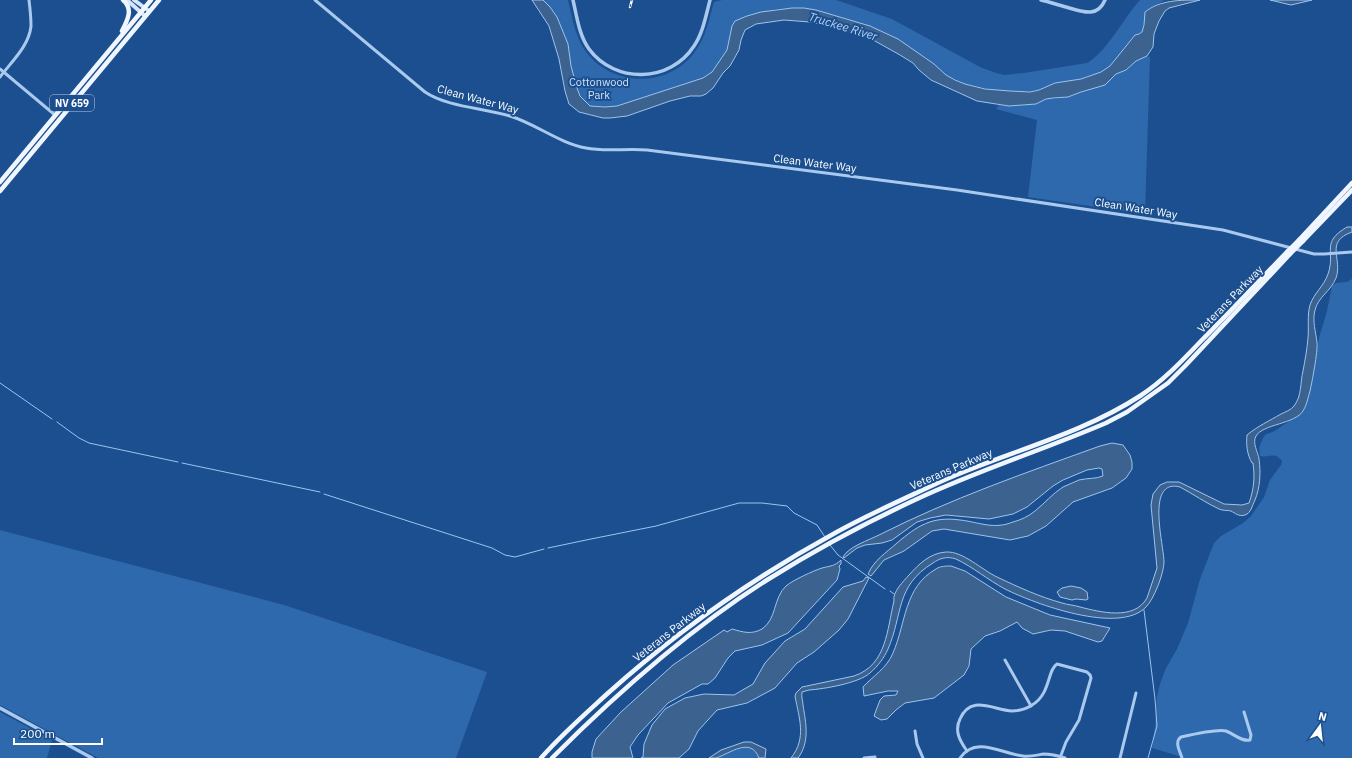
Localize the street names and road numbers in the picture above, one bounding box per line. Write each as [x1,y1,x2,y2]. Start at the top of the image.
street label: Clean Water Way [436,81,521,117]
road number: NV 659 [50,95,94,111]
street label: Clean Water Way [773,151,858,175]
street label: Clean Water Way [1094,195,1179,222]
street label: Veterans Parkway [1194,262,1266,336]
street label: Veterans Parkway [908,445,995,493]
street label: Veterans Parkway [630,599,708,665]

